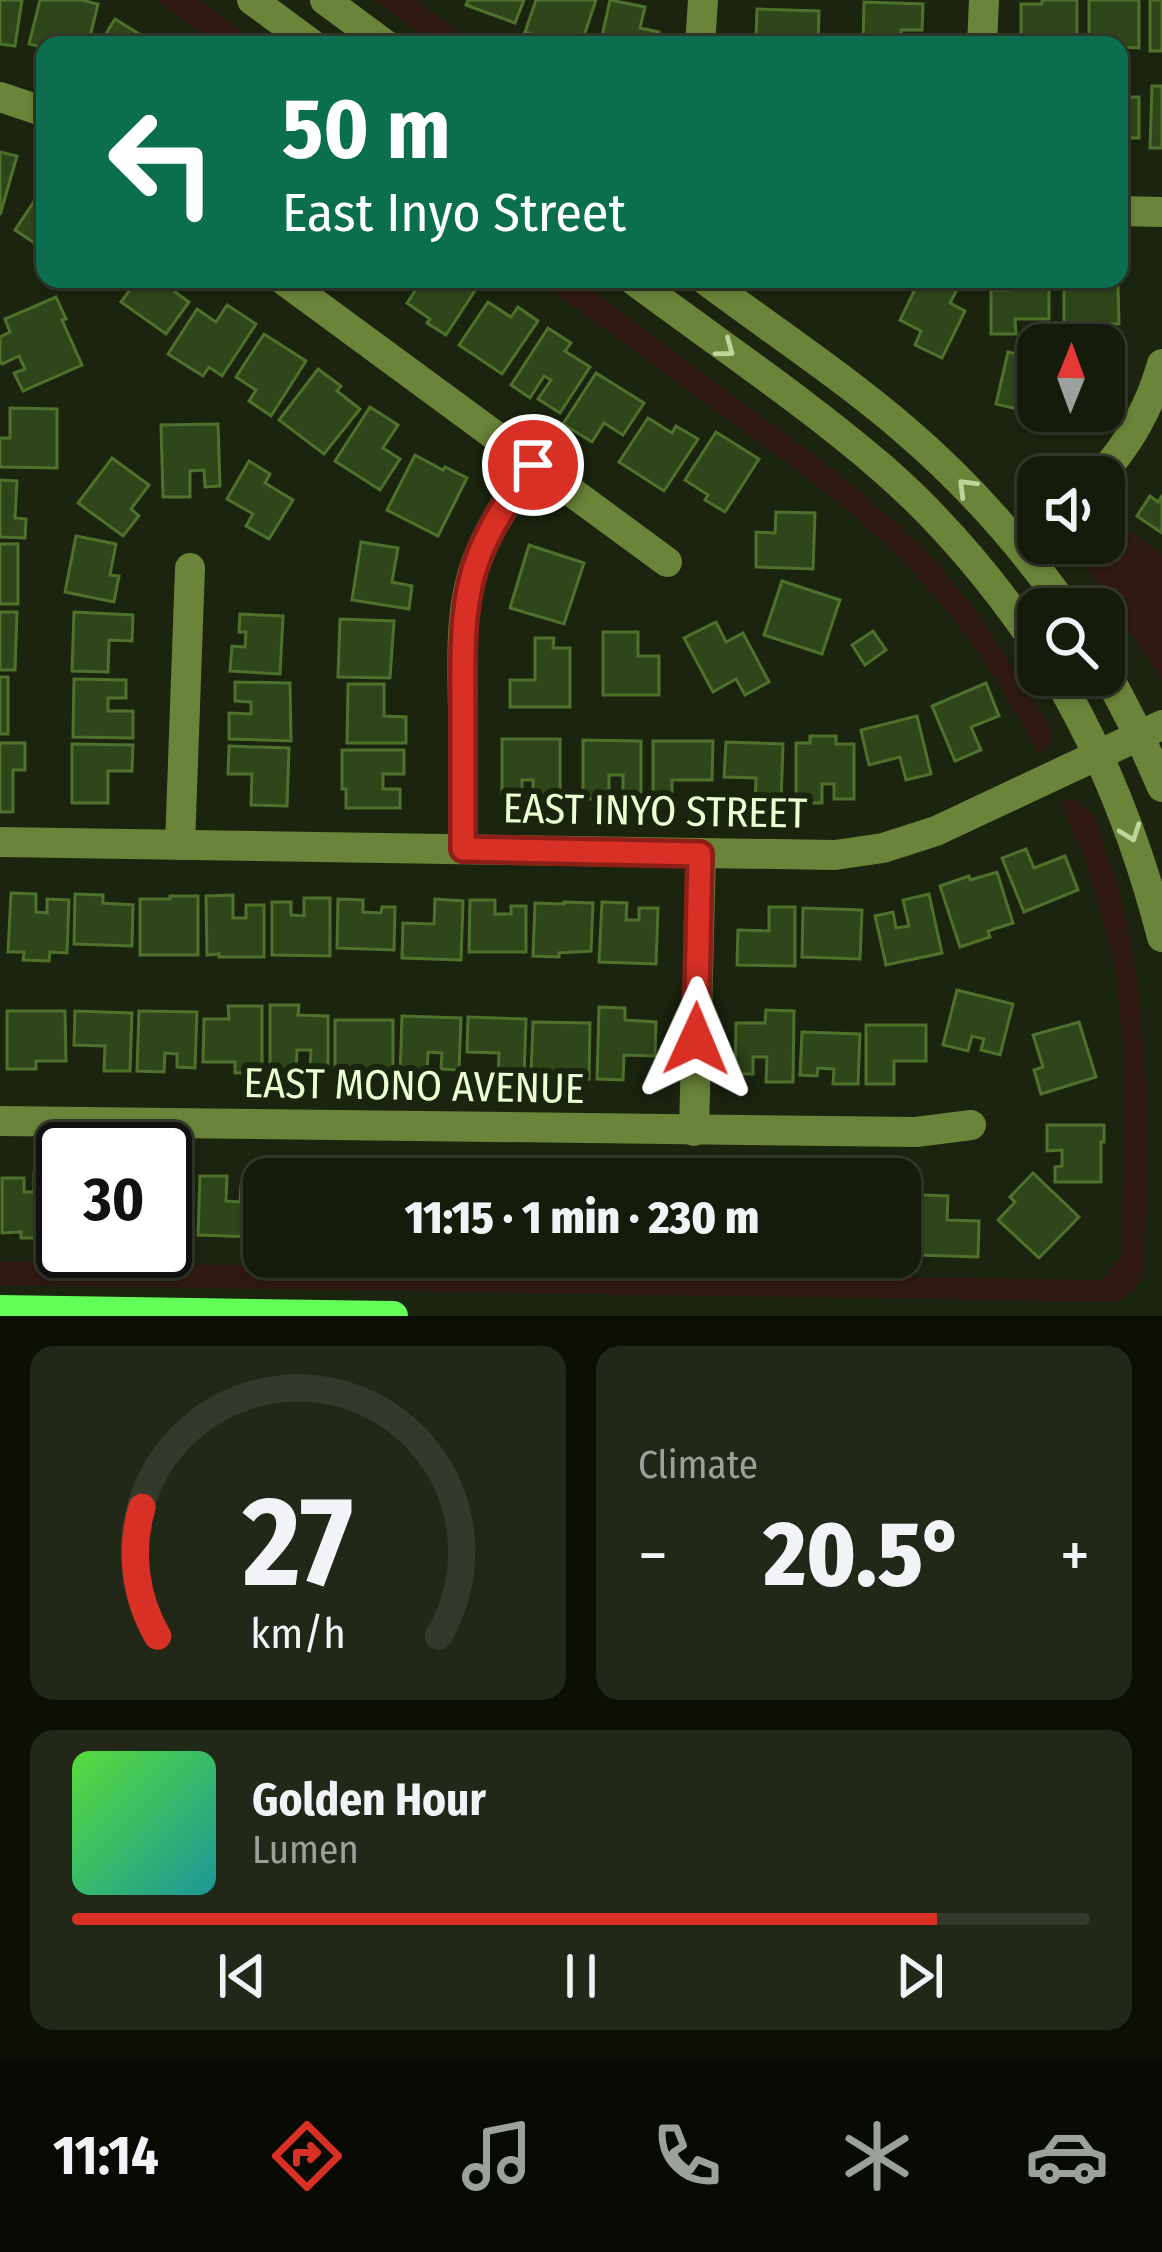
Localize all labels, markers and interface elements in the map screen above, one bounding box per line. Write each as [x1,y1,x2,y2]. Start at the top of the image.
text: 50 m [282,79,451,180]
icon: left [84,84,240,240]
text: East Inyo Street [282,181,626,245]
north arrow [1017,324,1125,432]
map controls [1017,324,1125,696]
one-way arrow [713,335,734,357]
pin [482,414,584,516]
icon: arrive [500,432,566,498]
button: sound [1017,456,1125,564]
one-way arrow [958,479,980,501]
button: search [1017,588,1125,696]
street label: EAST INYO STREET [502,783,808,839]
one-way arrow [1117,822,1142,843]
position arrow [633,976,759,1102]
street label: EAST MONO AVENUE [243,1058,585,1114]
speed limit sign: 30 [36,1122,192,1278]
text: 11:15 · 1 min · 230 m [405,1191,759,1245]
text: Climate [638,1442,758,1488]
text: 27 [242,1468,353,1618]
text: 20.5° [764,1501,964,1609]
text: − [638,1516,668,1595]
text: + [1060,1516,1090,1595]
text: km/h [250,1608,346,1659]
text: Golden Hour [252,1773,486,1827]
text: Lumen [252,1827,359,1873]
icon: previous [209,1943,275,2009]
icon: pause [548,1943,614,2009]
icon: next [887,1943,953,2009]
icon: directions [265,2114,349,2198]
icon: music [455,2114,539,2198]
icon: phone [645,2114,729,2198]
icon: climate [835,2114,919,2198]
icon: car [1025,2114,1109,2198]
text: 11:14 [53,2124,159,2188]

